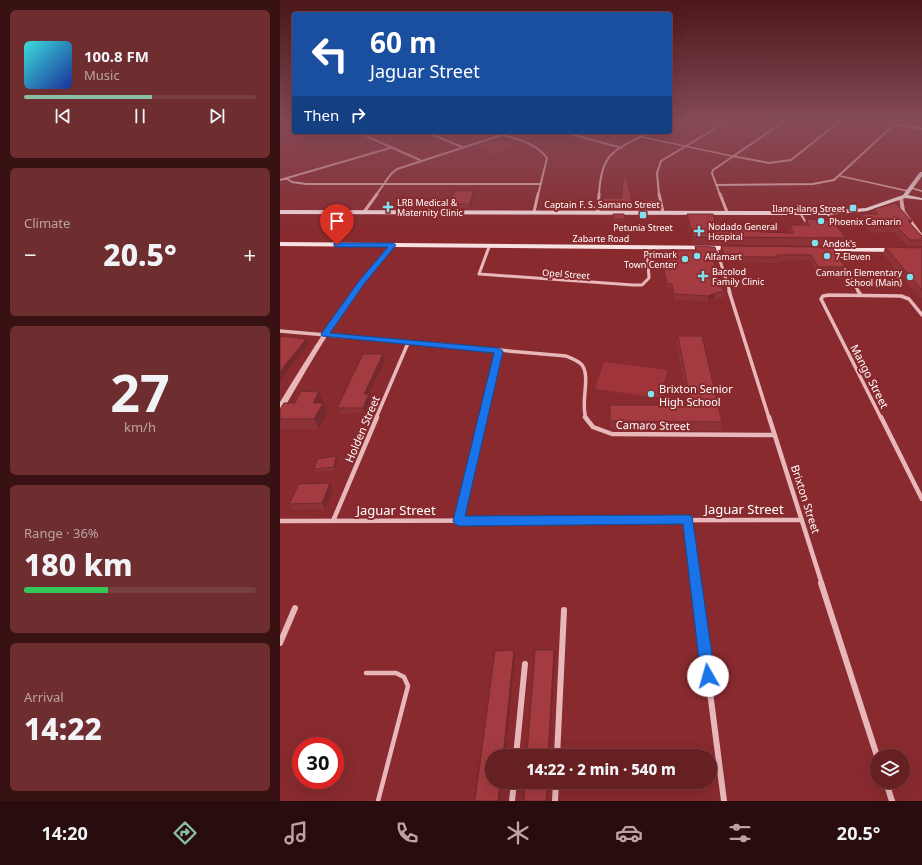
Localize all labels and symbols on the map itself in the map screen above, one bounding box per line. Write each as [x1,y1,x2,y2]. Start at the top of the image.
place label: LRB Medical & Maternity Clinic [397,196,464,219]
street label: Captain F. S. Samano Street [544,198,660,211]
marker: LRB Medical & Maternity Clinic [382,201,394,213]
place label: Ilang-ilang Street [772,202,846,215]
marker: Ilang-ilang Street [848,203,858,213]
pin [320,204,354,245]
marker: Petunia Street [638,210,648,220]
place label: Phoenix Camarin [829,215,901,228]
marker: Phoenix Camarin [816,216,826,226]
place label: Nodado General Hospital [708,220,777,243]
place label: Petunia Street [613,221,674,234]
marker: Nodado General Hospital [693,225,705,237]
street label: Zabarte Road [573,232,629,245]
place label: Andok's [823,237,856,250]
marker: Andok's [810,238,820,248]
place label: Primark Town Center [624,248,677,271]
place label: Alfamart [705,250,742,263]
place label: 7-Eleven [835,250,870,263]
marker: Alfamart [692,251,702,261]
marker: 7-Eleven [822,251,832,261]
marker: Primark Town Center [680,254,690,264]
place label: Bacolod Family Clinic [712,265,765,288]
street label: Opel Street [542,266,591,282]
place label: Camarin Elementary School (Main) [816,266,902,289]
marker: Bacolod Family Clinic [697,270,709,282]
marker: Camarin Elementary School (Main) [905,272,915,282]
street label: Mango Street [847,341,893,411]
place label: Brixton Senior High School [659,381,733,409]
marker: Brixton Senior High School [646,389,656,399]
street label: Holden Street [341,393,383,465]
street label: Camaro Street [616,417,690,433]
street label: Brixton Street [788,463,824,535]
street label: Jaguar Street [702,500,784,518]
street label: Jaguar Street [354,501,436,519]
position arrow [687,655,729,697]
speed limit sign: 30 [292,737,344,789]

